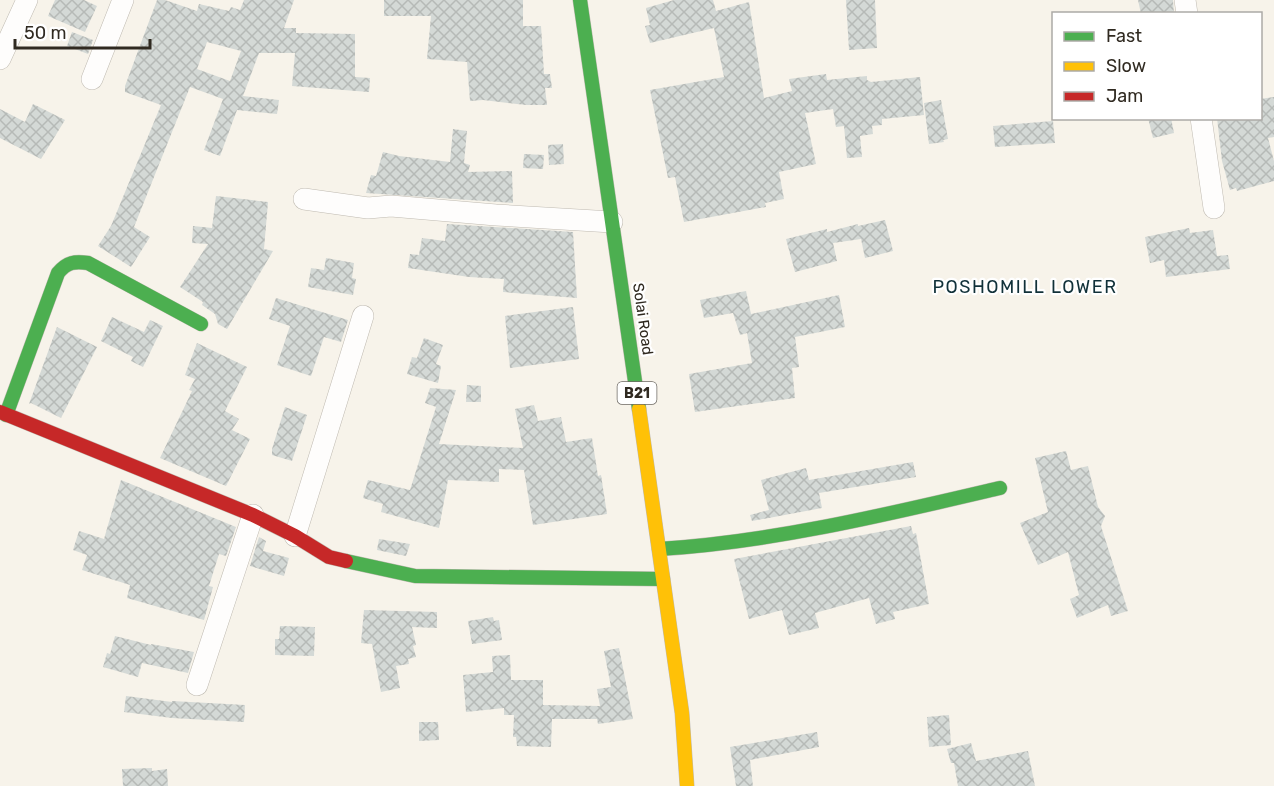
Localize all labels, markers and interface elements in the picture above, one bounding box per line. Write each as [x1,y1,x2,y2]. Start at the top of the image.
scale bar [15,12,150,50]
legend [1052,12,1262,120]
text: 50 m [24,22,67,44]
text: Fast [1106,25,1142,47]
text: Slow [1106,55,1146,77]
text: Jam [1106,85,1143,107]
district label: POSHOMILL LOWER [933,276,1118,298]
street label: Solai Road [629,282,657,356]
road number: B21 [618,382,656,404]

